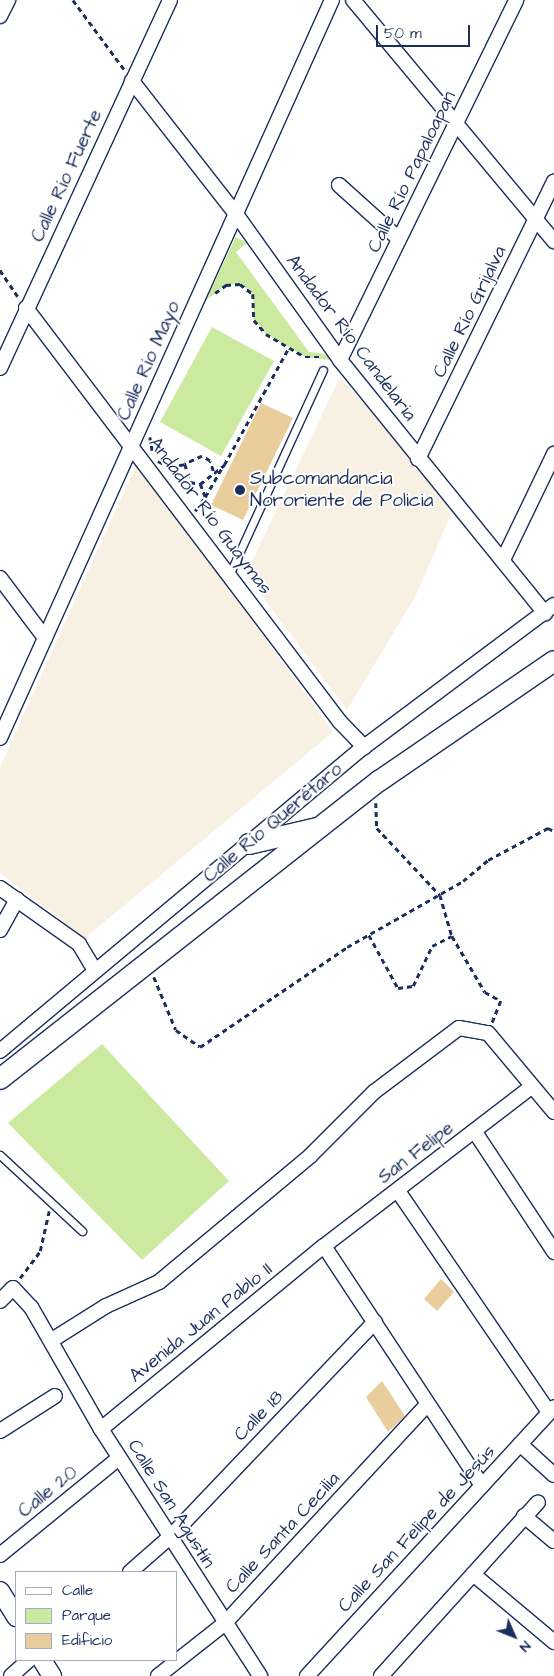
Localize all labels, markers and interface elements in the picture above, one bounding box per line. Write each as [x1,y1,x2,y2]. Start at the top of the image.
scale bar [379,15,473,47]
text: 50 m [384,23,422,44]
street label: Calle Río Papaloapan [363,88,461,256]
street label: Calle Río Fuerte [26,106,108,246]
street label: Calle Río Grijalva [428,242,512,382]
street label: Andador Río Candelaria [281,250,421,426]
street label: Calle Río Mayo [113,298,185,424]
street label: Andador Río Guaymas [143,433,277,599]
place label: Subcomandancia Nororiente de Policia [250,468,433,512]
marker: Subcomandancia Nororiente de Policia [234,484,246,496]
street label: Calle Río Querétaro [199,758,347,888]
street label: San Felipe [374,1117,458,1189]
street label: Avenida Juan Pablo II [125,1258,277,1388]
street label: Calle 18 [229,1386,289,1446]
street label: Calle San Agustín [122,1436,220,1572]
street label: Calle San Felipe de Jesús [334,1441,500,1617]
street label: Calle 20 [14,1461,82,1523]
street label: Calle Santa Cecilia [221,1468,345,1598]
legend [15,1571,178,1661]
text: Calle [62,1580,93,1601]
text: Parque [62,1605,111,1626]
north arrow [489,1611,539,1661]
text: Edificio [62,1630,112,1651]
text: N [515,1636,535,1657]

